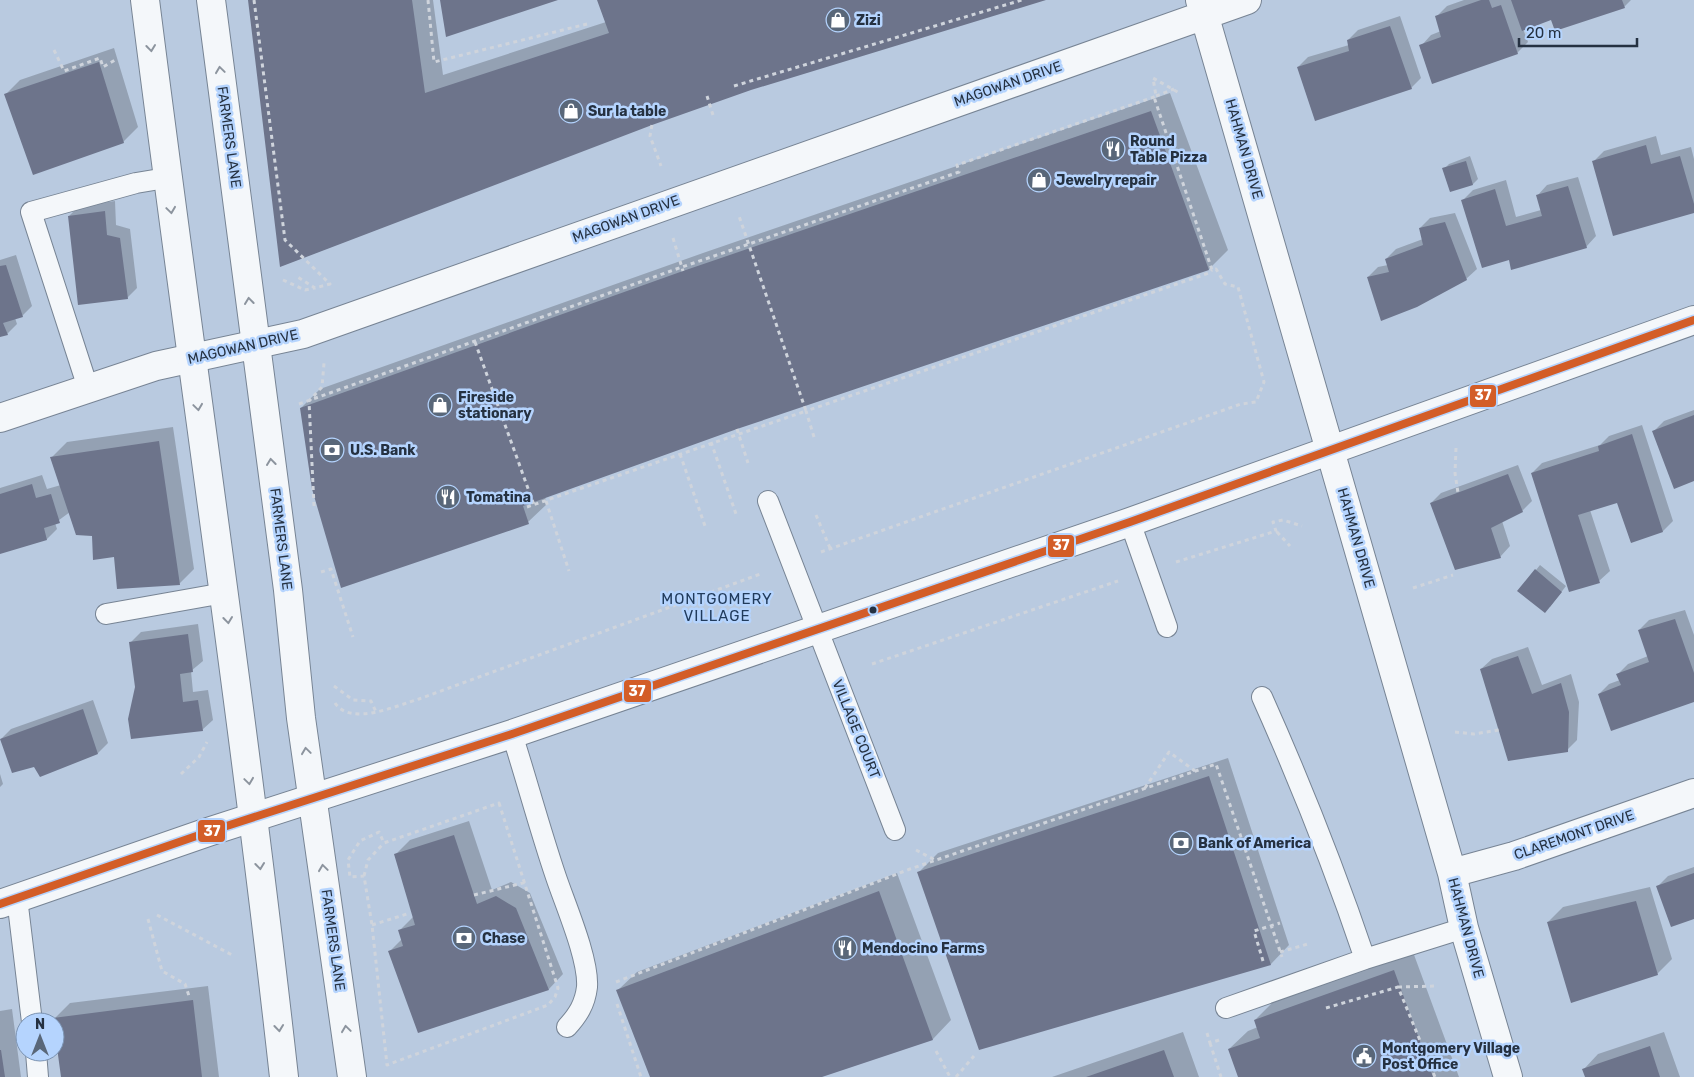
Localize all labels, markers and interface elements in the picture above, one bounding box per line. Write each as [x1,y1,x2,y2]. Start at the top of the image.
shop icon: Zizi [825,7,851,33]
place label: Zizi [856,12,881,29]
scale bar [1519,15,1636,47]
text: 20 m [1526,24,1561,42]
one-way arrow [145,45,156,53]
street label: MAGOWAN DRIVE [952,58,1064,110]
one-way arrow [215,66,226,74]
street label: FARMERS LANE [213,85,245,189]
street label: HAHMAN DRIVE [1222,97,1266,201]
shop icon: Sur la table [558,98,584,124]
place label: Sur la table [588,103,666,120]
place label: Round Table Pizza [1130,133,1207,166]
restaurant icon: Round Table Pizza [1100,136,1126,162]
shop icon: Jewelry repair [1026,167,1052,193]
place label: Jewelry repair [1056,172,1157,189]
street label: MAGOWAN DRIVE [570,192,682,246]
one-way arrow [165,207,176,215]
one-way arrow [244,296,255,304]
street label: MAGOWAN DRIVE [186,326,300,368]
line badge: 37 [1469,384,1497,408]
text: 37 [1474,387,1492,404]
place label: Fireside stationary [458,389,532,422]
shop icon: Fireside stationary [427,392,453,418]
one-way arrow [192,404,203,412]
bank icon: U.S. Bank [319,437,345,463]
place label: U.S. Bank [350,442,416,459]
one-way arrow [266,457,277,465]
restaurant icon: Tomatina [435,484,461,510]
street label: HAHMAN DRIVE [1334,486,1378,590]
street label: FARMERS LANE [266,487,296,591]
place label: Tomatina [466,489,531,506]
line badge: 37 [1047,534,1075,558]
text: 37 [1052,537,1070,554]
district label: MONTGOMERY VILLAGE [661,590,773,625]
unlabelled marker [868,605,878,615]
one-way arrow [222,617,233,625]
street label: VILLAGE COURT [828,677,884,781]
line badge: 37 [623,679,652,703]
text: 37 [628,683,646,700]
one-way arrow [301,746,312,754]
one-way arrow [244,777,254,786]
street label: CLAREMONT DRIVE [1512,806,1636,864]
line badge: 37 [197,819,226,843]
text: 37 [203,823,221,840]
bank icon: Bank of America [1168,830,1194,856]
place label: Bank of America [1198,835,1311,852]
one-way arrow [254,863,265,871]
one-way arrow [318,863,329,871]
street label: HAHMAN DRIVE [1444,876,1488,980]
street label: FARMERS LANE [317,888,349,992]
bank icon: Chase [451,925,477,951]
place label: Chase [482,930,525,947]
restaurant icon: Mendocino Farms [832,935,858,961]
place label: Mendocino Farms [862,940,985,957]
north arrow [15,1012,65,1062]
text: N [35,1016,45,1033]
one-way arrow [273,1024,284,1032]
one-way arrow [341,1024,351,1033]
place label: Montgomery Village Post Office [1382,1040,1520,1073]
public building icon: Montgomery Village Post Office [1351,1043,1377,1069]

